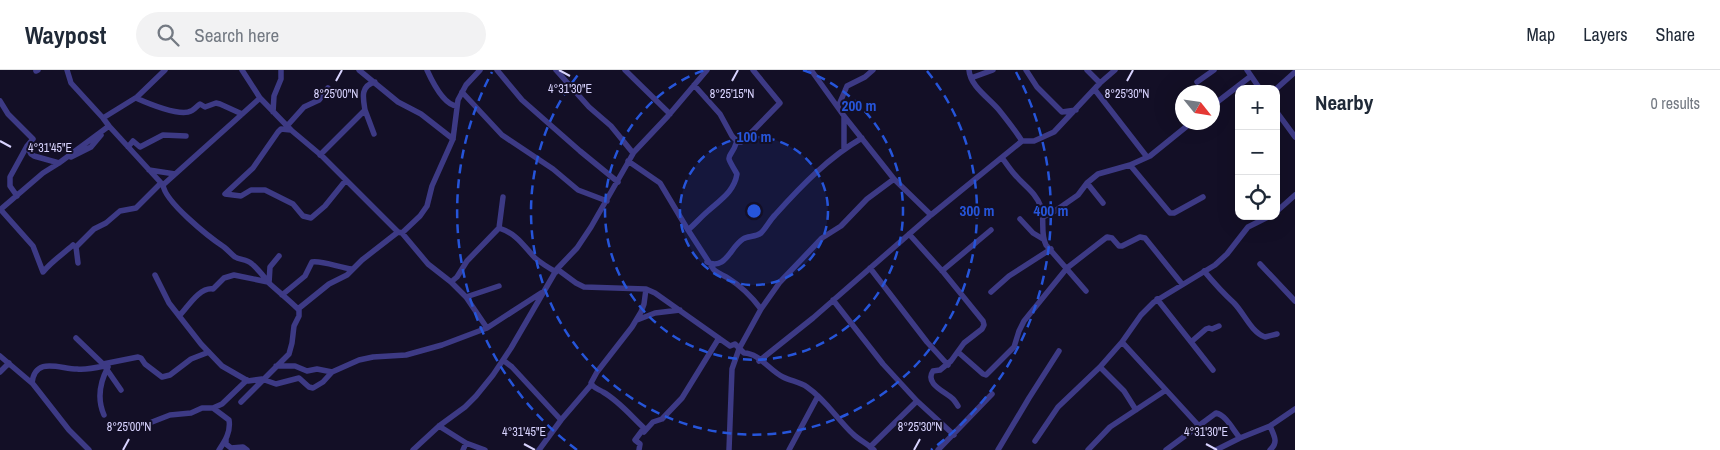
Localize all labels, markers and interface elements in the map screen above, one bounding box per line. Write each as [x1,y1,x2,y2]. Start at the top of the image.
search box [136,12,486,57]
text: Waypost [25,19,106,51]
icon: search [154,21,182,49]
text: Search here [194,22,279,48]
text: Map [1527,22,1555,47]
text: Layers [1583,22,1628,47]
text: Share [1656,22,1695,47]
text: 4°31'30"E [548,81,592,97]
north arrow [1175,85,1220,130]
map controls [1235,85,1280,220]
button: + [1235,85,1280,130]
text: 8°25'00"N [314,86,358,102]
text: 8°25'15"N [710,86,754,102]
text: 8°25'30"N [1105,86,1149,102]
text: Nearby [1315,88,1373,117]
text: 0 results [1650,92,1700,114]
text: 200 m [842,95,876,116]
text: 100 m [737,126,771,147]
button: − [1235,130,1280,175]
text: 4°31'45"E [28,140,72,156]
button: locate [1235,175,1280,220]
text: 300 m [960,200,994,221]
text: 400 m [1034,200,1068,221]
centre of rings [745,202,763,220]
text: 8°25'00"N [107,419,151,435]
text: 8°25'30"N [898,419,942,435]
text: 4°31'45"E [502,424,546,440]
text: 4°31'30"E [1184,424,1228,440]

